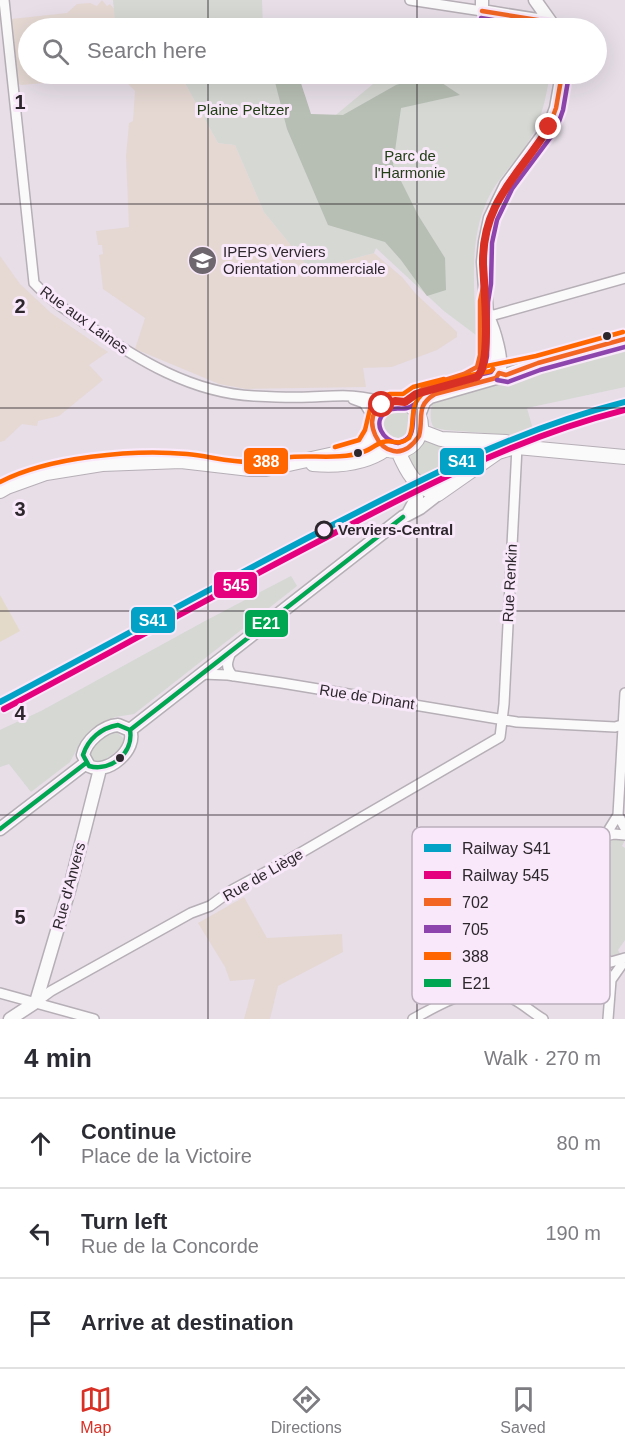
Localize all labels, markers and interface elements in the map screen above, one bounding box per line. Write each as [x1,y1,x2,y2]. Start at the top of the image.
search box [18,18,607,84]
icon: search [39,35,72,68]
text: Search here [87,38,207,63]
text: 1 [14,91,26,113]
park label: Plaine Peltzer [197,101,289,118]
route end [535,113,561,139]
park label: Parc de l'Harmonie [374,147,446,181]
place label: IPEPS Verviers Orientation commerciale [223,243,386,277]
school or university icon: IPEPS Verviers Orientation commerciale [186,245,218,277]
street label: Rue aux Laines [37,282,131,357]
text: 2 [14,295,26,317]
unlabelled marker [601,330,613,342]
route start [368,391,394,417]
line badge: 388 [243,447,289,475]
unlabelled marker [352,447,364,459]
line badge: S41 [439,447,485,476]
text: 388 [253,453,279,470]
text: S41 [448,453,476,470]
text: 3 [14,498,26,520]
marker: Verviers-Central [315,521,333,539]
place label: Verviers-Central [338,521,453,538]
street label: Rue Renkin [499,543,520,623]
line badge: 545 [213,571,258,599]
text: 545 [223,577,249,594]
line badge: S41 [130,606,176,634]
line badge: E21 [244,609,289,638]
text: S41 [139,612,167,629]
text: E21 [252,615,280,632]
street label: Rue de Dinant [318,681,417,713]
text: 4 [14,702,26,724]
unlabelled marker [114,752,126,764]
legend [412,827,610,1004]
street label: Rue d'Anvers [49,840,88,931]
text: Railway S41 [462,840,551,857]
street label: Rue de Liège [220,845,306,904]
text: Railway 545 [462,867,549,884]
text: 702 [462,894,489,911]
text: 5 [14,906,26,928]
text: 705 [462,921,489,938]
text: 388 [462,948,489,965]
text: E21 [462,975,491,992]
text: 4 min [24,1043,92,1073]
text: Walk · 270 m [484,1047,601,1069]
text: Continue [81,1119,176,1144]
icon: ahead [24,1127,57,1160]
text: 80 m [557,1132,601,1154]
text: Place de la Victoire [81,1145,252,1167]
text: Turn left [81,1209,167,1234]
icon: left [24,1217,57,1250]
text: 190 m [545,1222,601,1244]
text: Rue de la Concorde [81,1235,259,1257]
icon: arrive [24,1307,57,1340]
text: Arrive at destination [81,1310,294,1335]
tab: Map [79,1383,112,1437]
tab: Directions [271,1383,342,1437]
tab: Saved [500,1383,546,1437]

